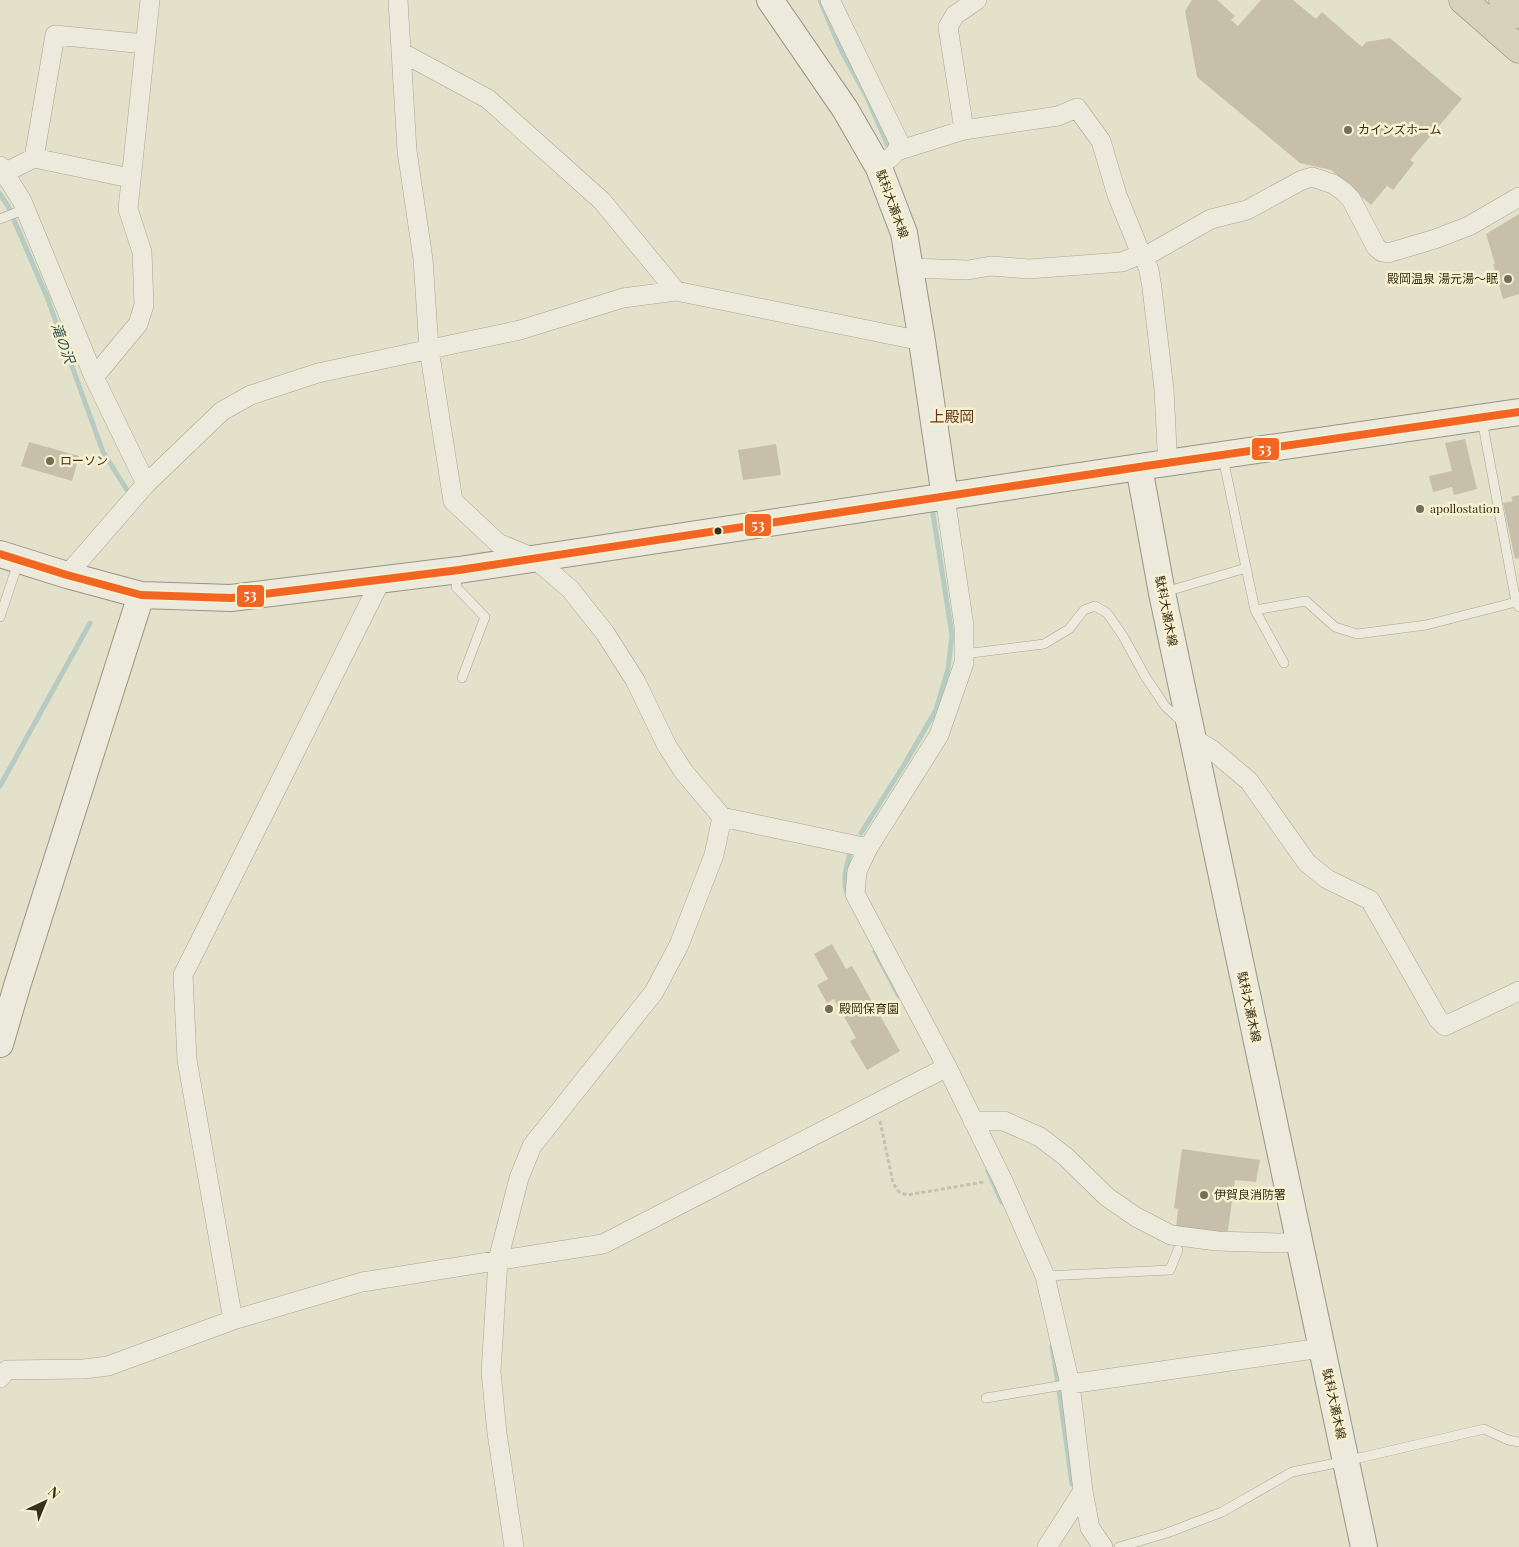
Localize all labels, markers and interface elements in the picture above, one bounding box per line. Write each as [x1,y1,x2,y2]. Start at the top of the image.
place label: カインズホーム [1358,121,1441,137]
marker: カインズホーム [1342,124,1354,136]
street label: 駄科大瀬木線 [873,167,913,240]
place label: 殿岡温泉 湯元湯～眠 [1387,270,1498,286]
marker: 殿岡温泉 湯元湯～眠 [1502,273,1514,285]
water label: 滝の沢 [47,320,80,368]
district label: 上殿岡 [929,406,975,426]
line badge: 53 [1251,437,1280,461]
text: 53 [1258,439,1272,458]
place label: ローソン [60,452,108,468]
marker: ローソン [44,455,56,467]
place label: apollostation [1430,500,1500,516]
marker: apollostation [1414,503,1426,515]
line badge: 53 [744,513,772,537]
text: 53 [751,515,765,534]
unlabelled marker [713,526,723,536]
street label: 駄科大瀬木線 [1152,574,1182,648]
line badge: 53 [236,584,265,608]
text: 53 [243,585,257,604]
street label: 駄科大瀬木線 [1235,970,1265,1044]
place label: 殿岡保育園 [839,1000,899,1016]
marker: 殿岡保育園 [823,1003,835,1015]
place label: 伊賀良消防署 [1214,1186,1286,1202]
marker: 伊賀良消防署 [1198,1189,1210,1201]
street label: 駄科大瀬木線 [1320,1367,1350,1441]
north arrow [20,1477,70,1527]
text: N [44,1482,65,1503]

